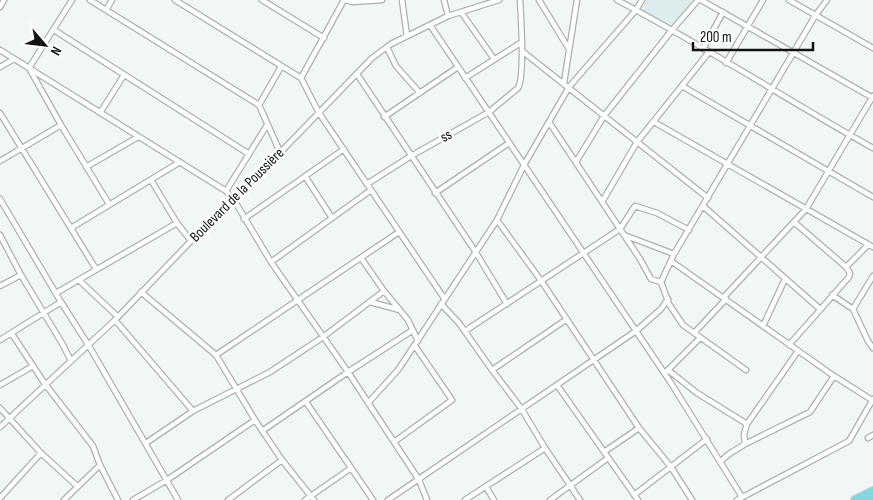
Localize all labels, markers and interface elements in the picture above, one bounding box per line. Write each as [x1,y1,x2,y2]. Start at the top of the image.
north arrow [20,20,70,70]
scale bar [693,20,813,52]
text: 200 m [700,28,732,47]
text: N [47,44,65,58]
street label: ss [437,125,455,147]
street label: Boulevard de la Poussière [186,144,288,246]

